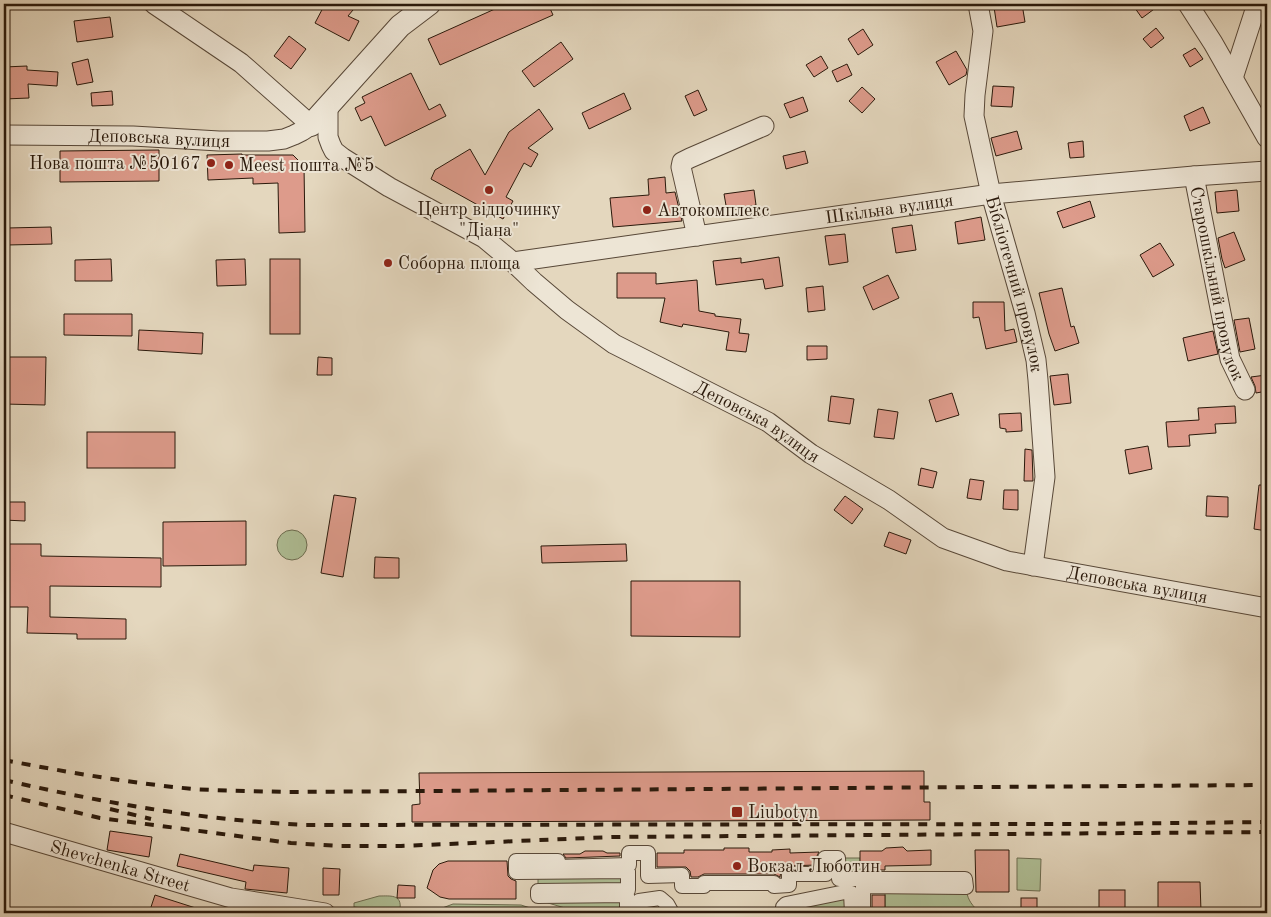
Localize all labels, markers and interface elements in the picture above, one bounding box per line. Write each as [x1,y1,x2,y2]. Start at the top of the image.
street label: Деповська вулиця [88,128,230,151]
place label: Нова пошта №50167 [29,155,201,173]
marker: Нова пошта №50167 [205,157,217,169]
place label: Meest пошта №5 [239,157,374,175]
marker: Meest пошта №5 [223,159,235,171]
marker: Центр відпочинку "Діана" [483,184,495,196]
street label: Старошкільний провулок [1186,185,1247,384]
street label: Шкільна вулиця [824,191,955,227]
street label: Бібліотечний провулок [982,194,1045,373]
place label: Центр відпочинку "Діана" [417,201,561,240]
place label: Автокомплекс [657,202,769,220]
marker: Автокомплекс [641,204,653,216]
place label: Соборна площа [398,255,521,273]
marker: Соборна площа [382,257,394,269]
street label: Деповська вулиця [691,378,822,467]
street label: Деповська вулиця [1065,564,1209,607]
place label: Liubotyn [748,804,819,822]
marker: Liubotyn [730,805,744,819]
street label: Shevchenka Street [48,838,192,896]
place label: Вокзал Люботин [747,858,880,876]
marker: Вокзал Люботин [731,860,743,872]

